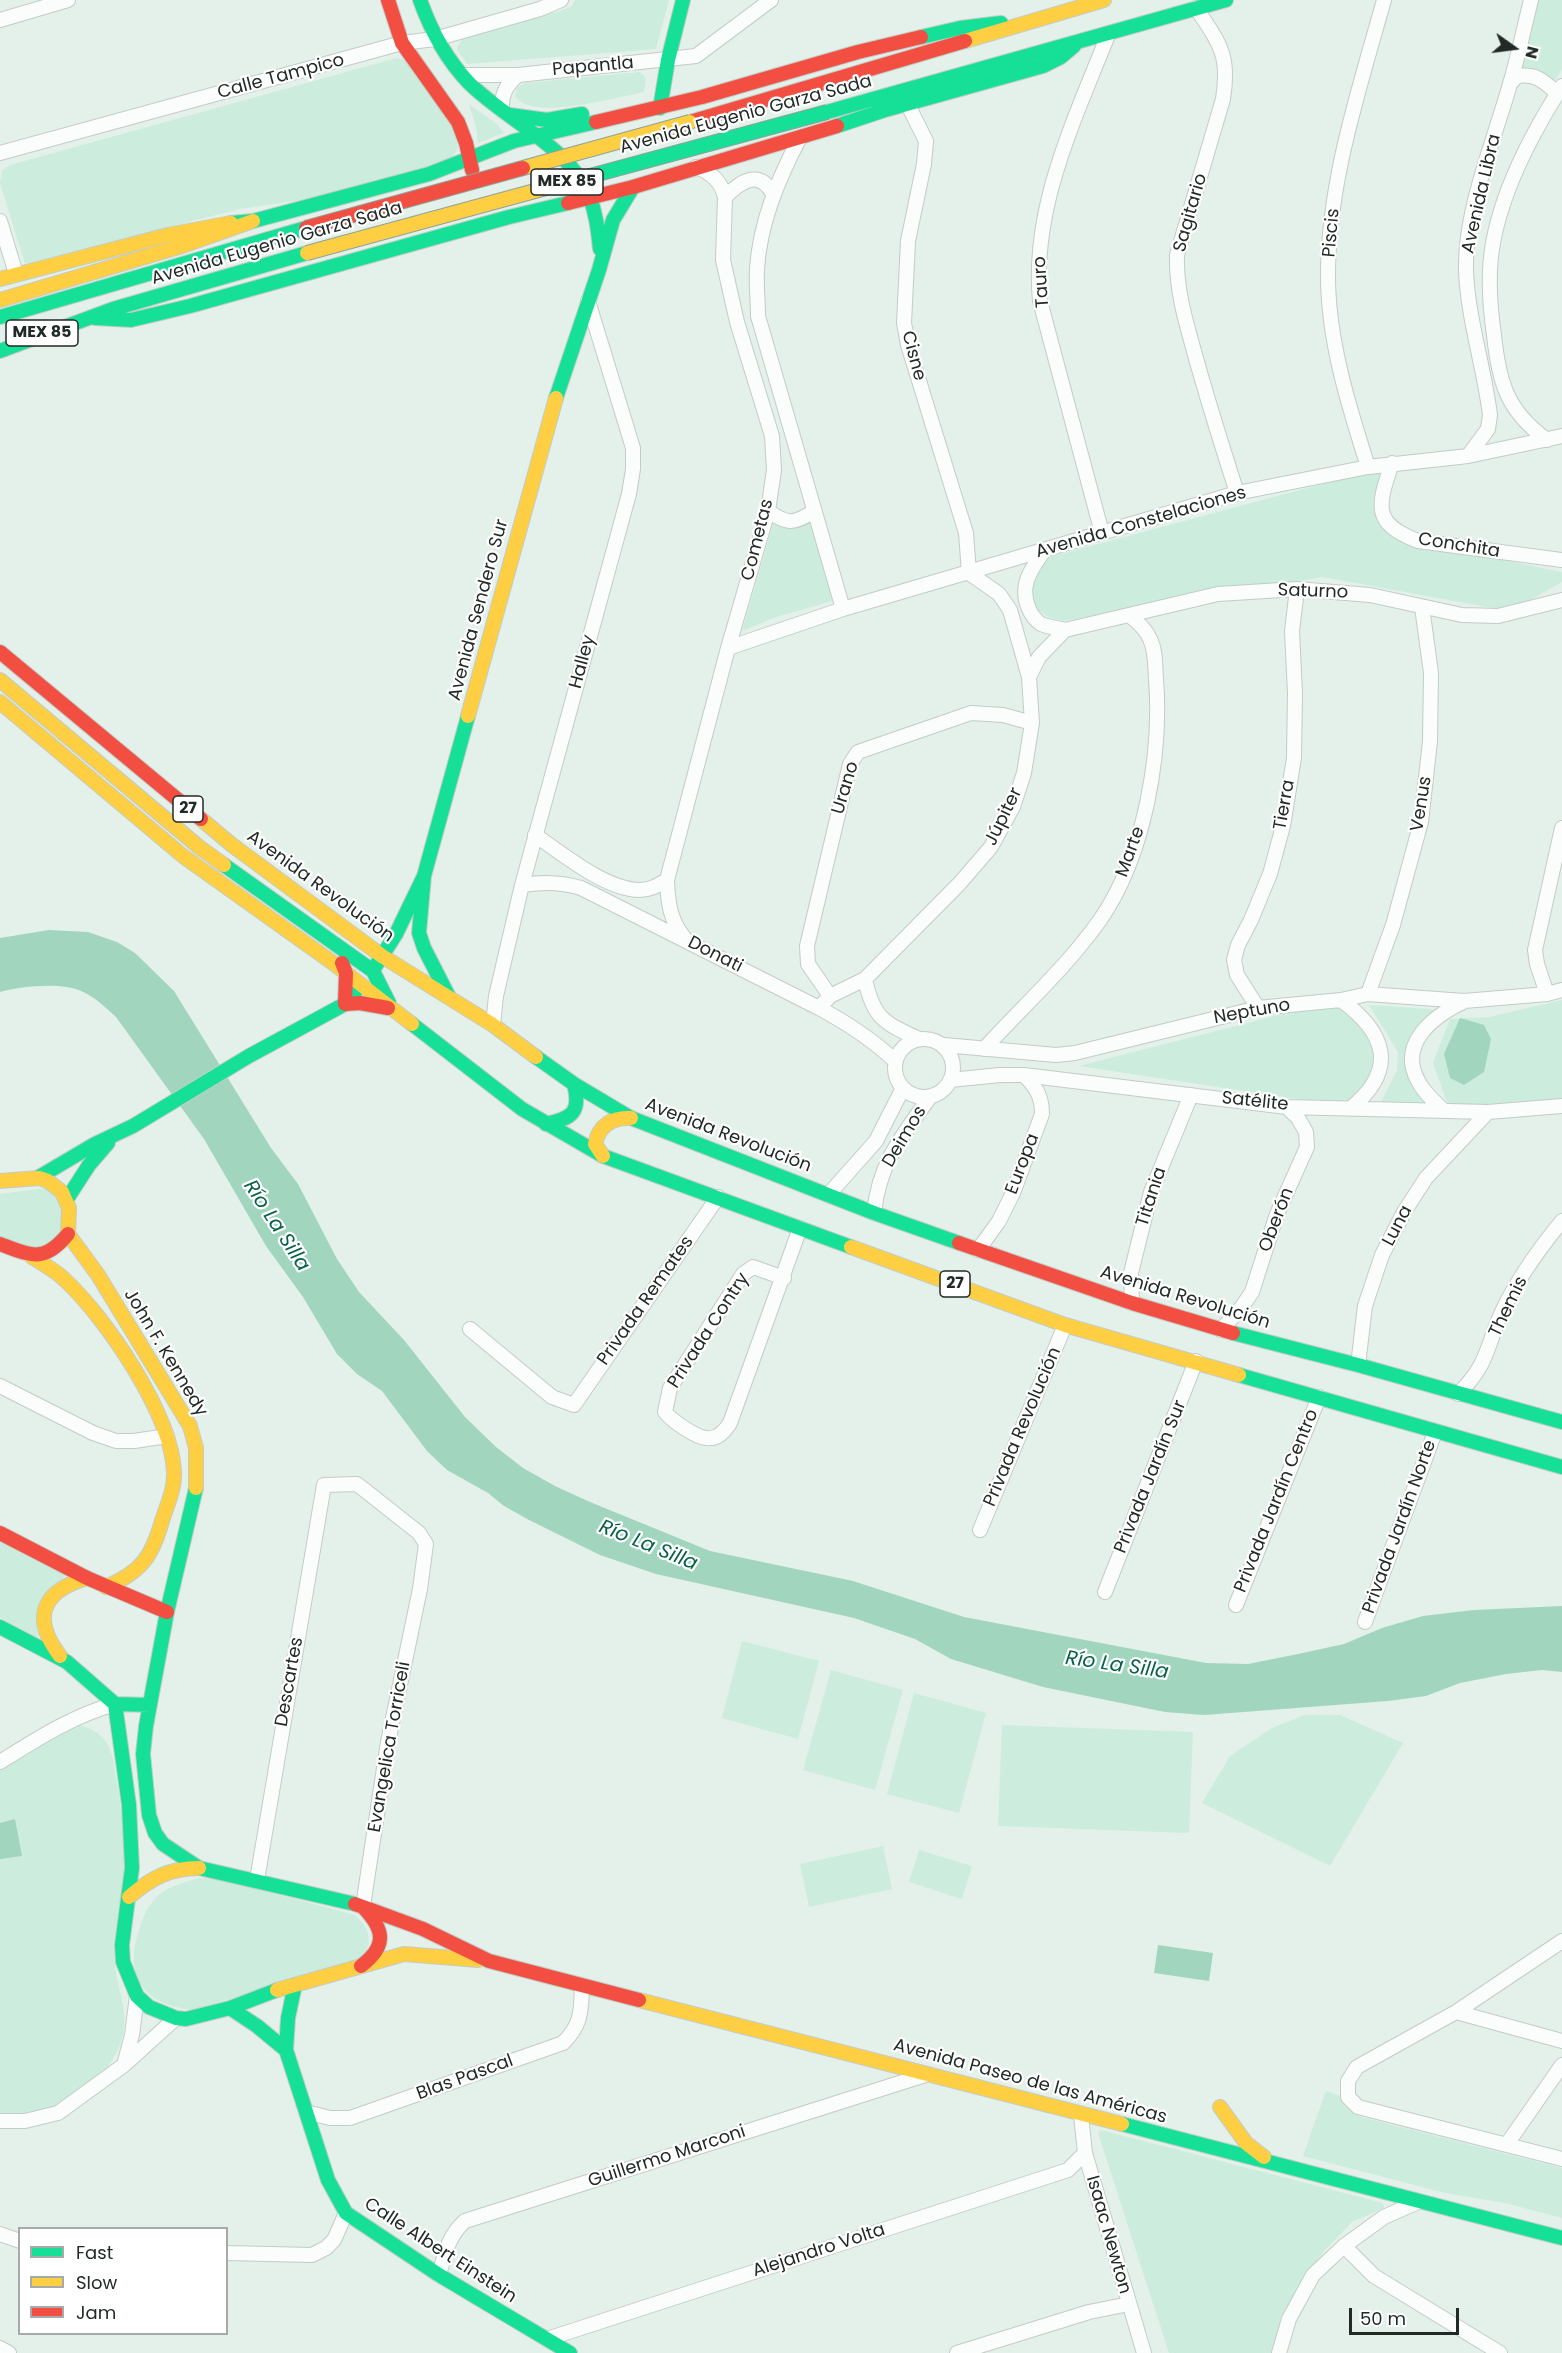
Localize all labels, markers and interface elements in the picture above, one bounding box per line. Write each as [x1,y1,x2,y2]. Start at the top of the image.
north arrow [1484,18,1544,78]
text: N [1519,44,1545,61]
street label: Calle Tampico [215,50,347,104]
street label: Papantla [551,53,635,81]
street label: Avenida Eugenio Garza Sada [618,71,874,159]
street label: Avenida Libra [1458,132,1506,256]
road number: MEX 85 [531,169,603,195]
street label: Sagitario [1169,171,1213,255]
street label: Avenida Eugenio Garza Sada [149,198,405,290]
street label: Piscis [1319,208,1345,258]
street label: Tauro [1029,255,1055,309]
road number: MEX 85 [6,320,78,346]
street label: Cisne [896,329,930,383]
street label: Avenida Constelaciones [1033,483,1249,563]
street label: Cometas [737,497,779,583]
street label: Avenida Sendero Sur [444,517,514,703]
street label: Conchita [1417,529,1501,563]
street label: Saturno [1277,580,1349,604]
street label: Halley [565,633,601,691]
street label: Urano [828,759,864,817]
street label: Venus [1407,775,1437,833]
street label: Tierra [1270,778,1300,832]
street label: Júpiter [981,784,1027,850]
road number: 27 [173,796,203,822]
street label: Marte [1112,824,1150,880]
street label: Avenida Revolución [242,826,398,948]
street label: Donati [684,932,746,978]
street label: Neptuno [1212,995,1292,1029]
street label: Satélite [1221,1088,1289,1116]
street label: Avenida Revolución [642,1094,814,1178]
street label: Deimos [878,1102,932,1172]
street label: Europa [1002,1131,1044,1197]
street label: Titania [1132,1165,1172,1229]
water label: Río La Silla [238,1176,314,1276]
street label: Oberón [1255,1185,1299,1255]
street label: Luna [1378,1202,1418,1250]
street label: Privada Remates [593,1232,699,1370]
street label: Avenida Revolución [1097,1262,1273,1334]
street label: Privada Contry [664,1269,754,1393]
road number: 27 [940,1271,970,1297]
street label: Themis [1485,1273,1533,1341]
street label: John F. Kennedy [118,1285,212,1421]
street label: Privada Revolución [980,1344,1066,1510]
street label: Privada Jardín Sur [1110,1397,1192,1557]
street label: Privada Jardín Centro [1230,1406,1324,1596]
street label: Privada Jardín Norte [1359,1437,1441,1617]
water label: Río La Silla [595,1515,701,1577]
street label: Descartes [272,1636,308,1728]
water label: Río La Silla [1064,1647,1170,1685]
street label: Evangelica Torriceli [364,1660,416,1834]
street label: Avenida Paseo de las Américas [891,2035,1169,2129]
street label: Blas Pascal [414,2051,516,2105]
street label: Guillermo Marconi [586,2121,748,2193]
street label: Isaac Newton [1081,2173,1135,2297]
street label: Calle Albert Einstein [360,2194,520,2308]
street label: Alejandro Volta [750,2219,888,2283]
legend [18,2227,228,2335]
text: Fast [76,2240,113,2265]
text: Slow [76,2270,117,2295]
scale bar [1352,2296,1462,2334]
text: Jam [76,2300,116,2325]
text: 50 m [1360,2306,1406,2331]

